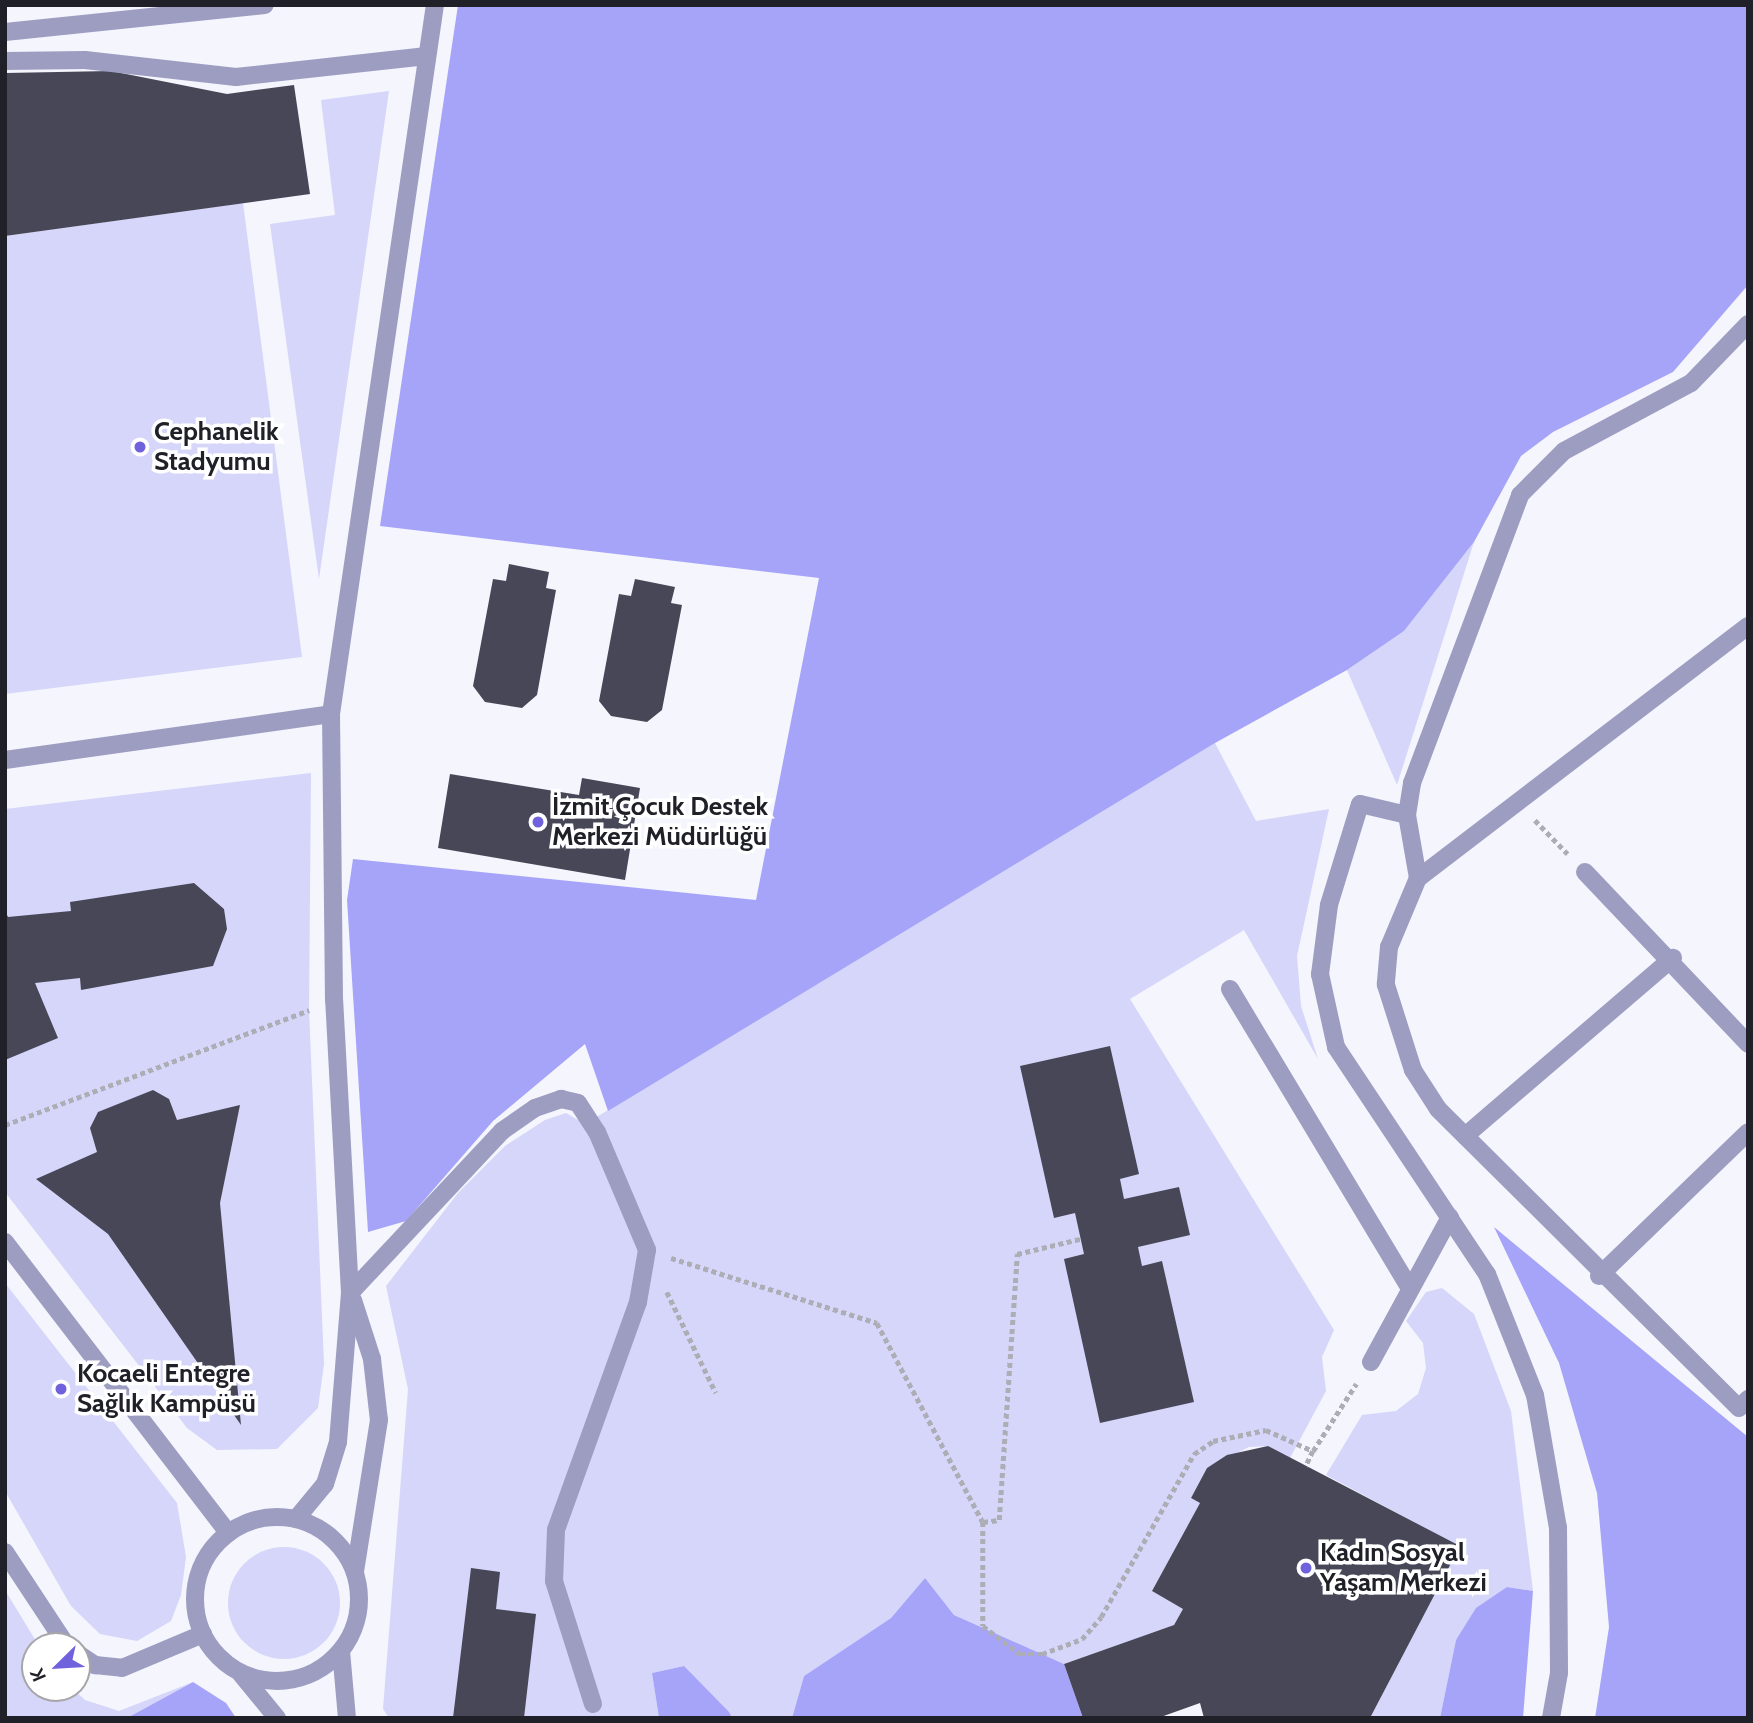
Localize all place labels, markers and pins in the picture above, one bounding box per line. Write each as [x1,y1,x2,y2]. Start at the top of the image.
place label: Cephanelik Stadyumu [154,416,279,478]
marker: Cephanelik Stadyumu [132,439,148,455]
place label: İzmit Çocuk Destek Merkezi Müdürlüğü [552,791,768,852]
marker: İzmit Çocuk Destek Merkezi Müdürlüğü [530,814,546,830]
place label: Kocaeli Entegre Sağlık Kampüsü [77,1358,256,1420]
marker: Kocaeli Entegre Sağlık Kampüsü [51,1379,71,1399]
place label: Kadın Sosyal Yaşam Merkezi [1320,1537,1487,1598]
marker: Kadın Sosyal Yaşam Merkezi [1298,1560,1314,1576]

